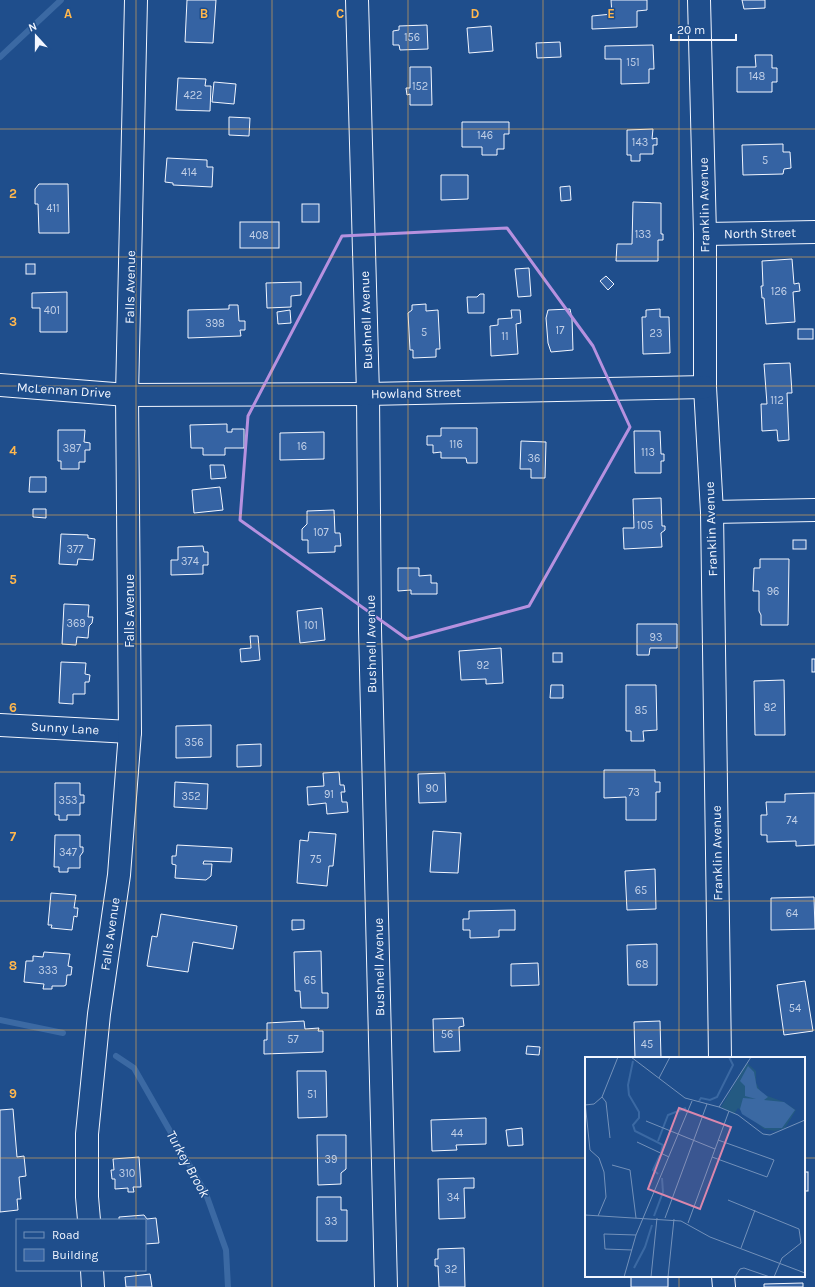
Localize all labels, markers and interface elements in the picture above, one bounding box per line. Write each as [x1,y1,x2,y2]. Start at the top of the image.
text: A [64,6,72,21]
text: B [200,6,208,21]
text: C [336,6,344,21]
text: D [471,6,480,21]
text: E [607,6,615,21]
north arrow [16,16,56,56]
scale bar [671,16,736,42]
text: N [27,20,39,35]
text: 20 m [677,23,705,37]
house number: 156 [404,31,420,44]
house number: 151 [626,56,640,69]
house number: 148 [749,70,766,83]
house number: 152 [412,80,428,93]
house number: 422 [184,89,202,102]
house number: 146 [477,129,493,142]
house number: 143 [632,136,648,149]
house number: 5 [762,154,768,167]
street label: Franklin Avenue [696,157,712,253]
house number: 414 [181,166,197,179]
text: 2 [9,186,17,201]
house number: 411 [46,202,60,215]
street label: North Street [724,225,796,241]
house number: 133 [635,228,651,241]
house number: 408 [249,229,269,242]
street label: Falls Avenue [122,250,138,324]
street label: Bushnell Avenue [357,270,375,369]
house number: 126 [771,285,787,298]
house number: 401 [44,304,60,317]
text: 3 [9,314,17,329]
house number: 398 [205,317,225,330]
house number: 17 [556,324,564,337]
house number: 5 [421,326,427,339]
house number: 23 [650,327,662,340]
house number: 11 [501,330,509,343]
street label: McLennan Drive [16,379,112,401]
street label: Howland Street [371,385,461,401]
house number: 112 [770,394,784,407]
house number: 116 [449,438,463,451]
house number: 16 [297,440,307,453]
house number: 387 [63,442,81,455]
text: 4 [9,443,17,458]
house number: 113 [641,446,655,459]
house number: 36 [528,452,540,465]
street label: Franklin Avenue [702,481,720,577]
house number: 105 [637,519,653,532]
house number: 107 [313,526,329,539]
house number: 377 [67,543,83,556]
house number: 374 [181,555,199,568]
text: 5 [9,572,17,587]
street label: Falls Avenue [122,574,137,648]
house number: 96 [767,585,779,598]
street label: Bushnell Avenue [363,594,379,693]
house number: 369 [66,617,86,630]
house number: 101 [304,619,318,632]
house number: 93 [650,631,662,644]
house number: 92 [477,659,489,672]
text: 6 [9,700,17,715]
house number: 82 [763,701,777,714]
house number: 85 [635,704,647,717]
street label: Sunny Lane [30,719,100,737]
house number: 356 [184,736,204,749]
house number: 90 [426,782,438,795]
house number: 73 [628,786,640,799]
house number: 91 [324,788,334,801]
house number: 352 [181,790,201,803]
house number: 353 [58,794,78,807]
street label: Franklin Avenue [709,805,725,901]
house number: 74 [786,814,798,827]
text: 7 [10,829,17,844]
house number: 347 [59,846,77,859]
house number: 75 [310,853,322,866]
house number: 65 [635,884,647,897]
street label: Falls Avenue [97,896,123,972]
house number: 64 [786,907,798,920]
street label: Bushnell Avenue [371,917,387,1016]
text: 8 [9,958,17,973]
house number: 68 [635,958,649,971]
house number: 333 [38,964,58,977]
house number: 65 [304,974,316,987]
house number: 54 [789,1002,801,1015]
house number: 56 [441,1028,453,1041]
house number: 57 [287,1033,299,1046]
house number: 45 [641,1038,653,1051]
inset map [585,1057,805,1277]
text: 9 [9,1086,17,1101]
house number: 51 [307,1088,317,1101]
water label: Turkey Brook [163,1127,214,1201]
house number: 44 [451,1127,463,1140]
house number: 39 [325,1153,337,1166]
house number: 310 [119,1167,135,1180]
house number: 34 [447,1191,459,1204]
house number: 33 [325,1215,338,1228]
legend [16,1219,146,1271]
text: Road [52,1228,80,1242]
text: Building [52,1248,99,1262]
house number: 32 [445,1263,457,1276]

